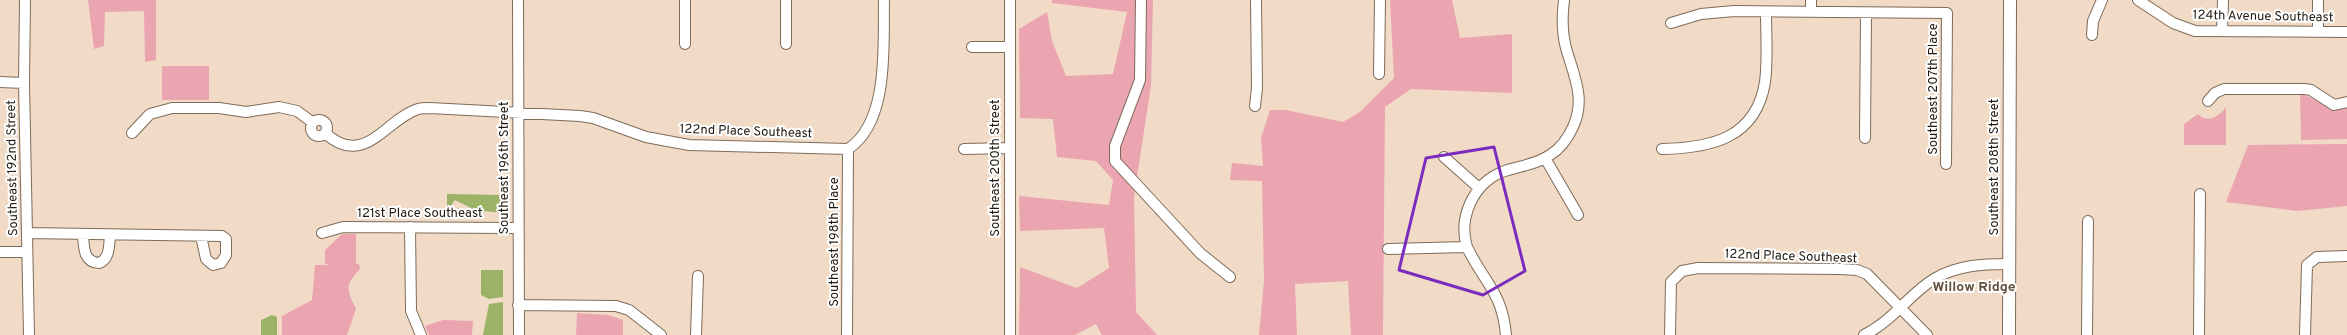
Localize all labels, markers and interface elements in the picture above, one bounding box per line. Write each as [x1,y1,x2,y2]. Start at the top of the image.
street label: 124th Avenue Southeast [2193,8,2334,26]
street label: Southeast 207th Place [1926,23,1942,155]
street label: Southeast 200th Street [988,99,1004,237]
street label: Southeast 208th Street [1987,99,2003,235]
street label: Southeast 192nd Street [4,100,22,236]
street label: Southeast 196th Street [497,101,513,235]
street label: 122nd Place Southeast [679,122,813,142]
street label: Southeast 198th Place [827,177,843,307]
street label: 121st Place Southeast [357,206,483,222]
street label: 122nd Place Southeast [1724,247,1858,267]
district label: Willow Ridge [1932,279,2016,296]

